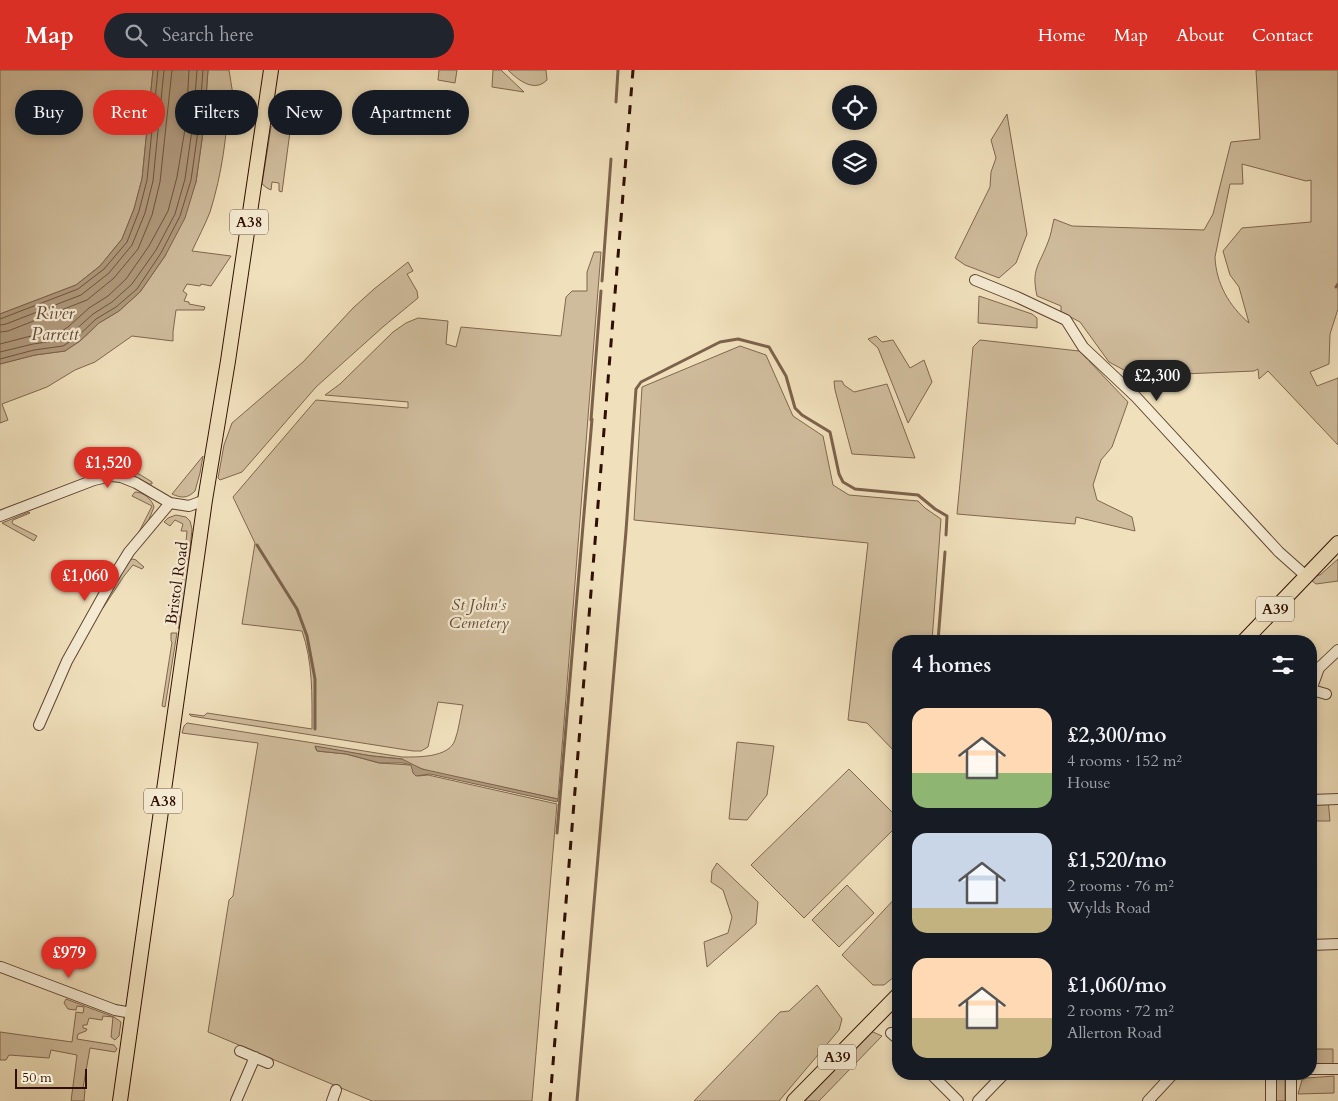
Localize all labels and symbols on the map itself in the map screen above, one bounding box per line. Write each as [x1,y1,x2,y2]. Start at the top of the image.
road number: A38 [230,210,268,234]
water label: River Parrett [31,301,80,347]
pin: £2,300 [1116,360,1198,402]
pin: £1,520 [67,446,149,489]
street label: Bristol Road [160,540,194,626]
pin: £1,060 [44,560,126,602]
park label: St John's Cemetery [449,594,509,634]
road number: A39 [1256,596,1294,622]
road number: A38 [144,788,182,814]
pin: £979 [39,936,99,979]
road number: A39 [818,1044,856,1070]
scale bar [15,1066,88,1089]

